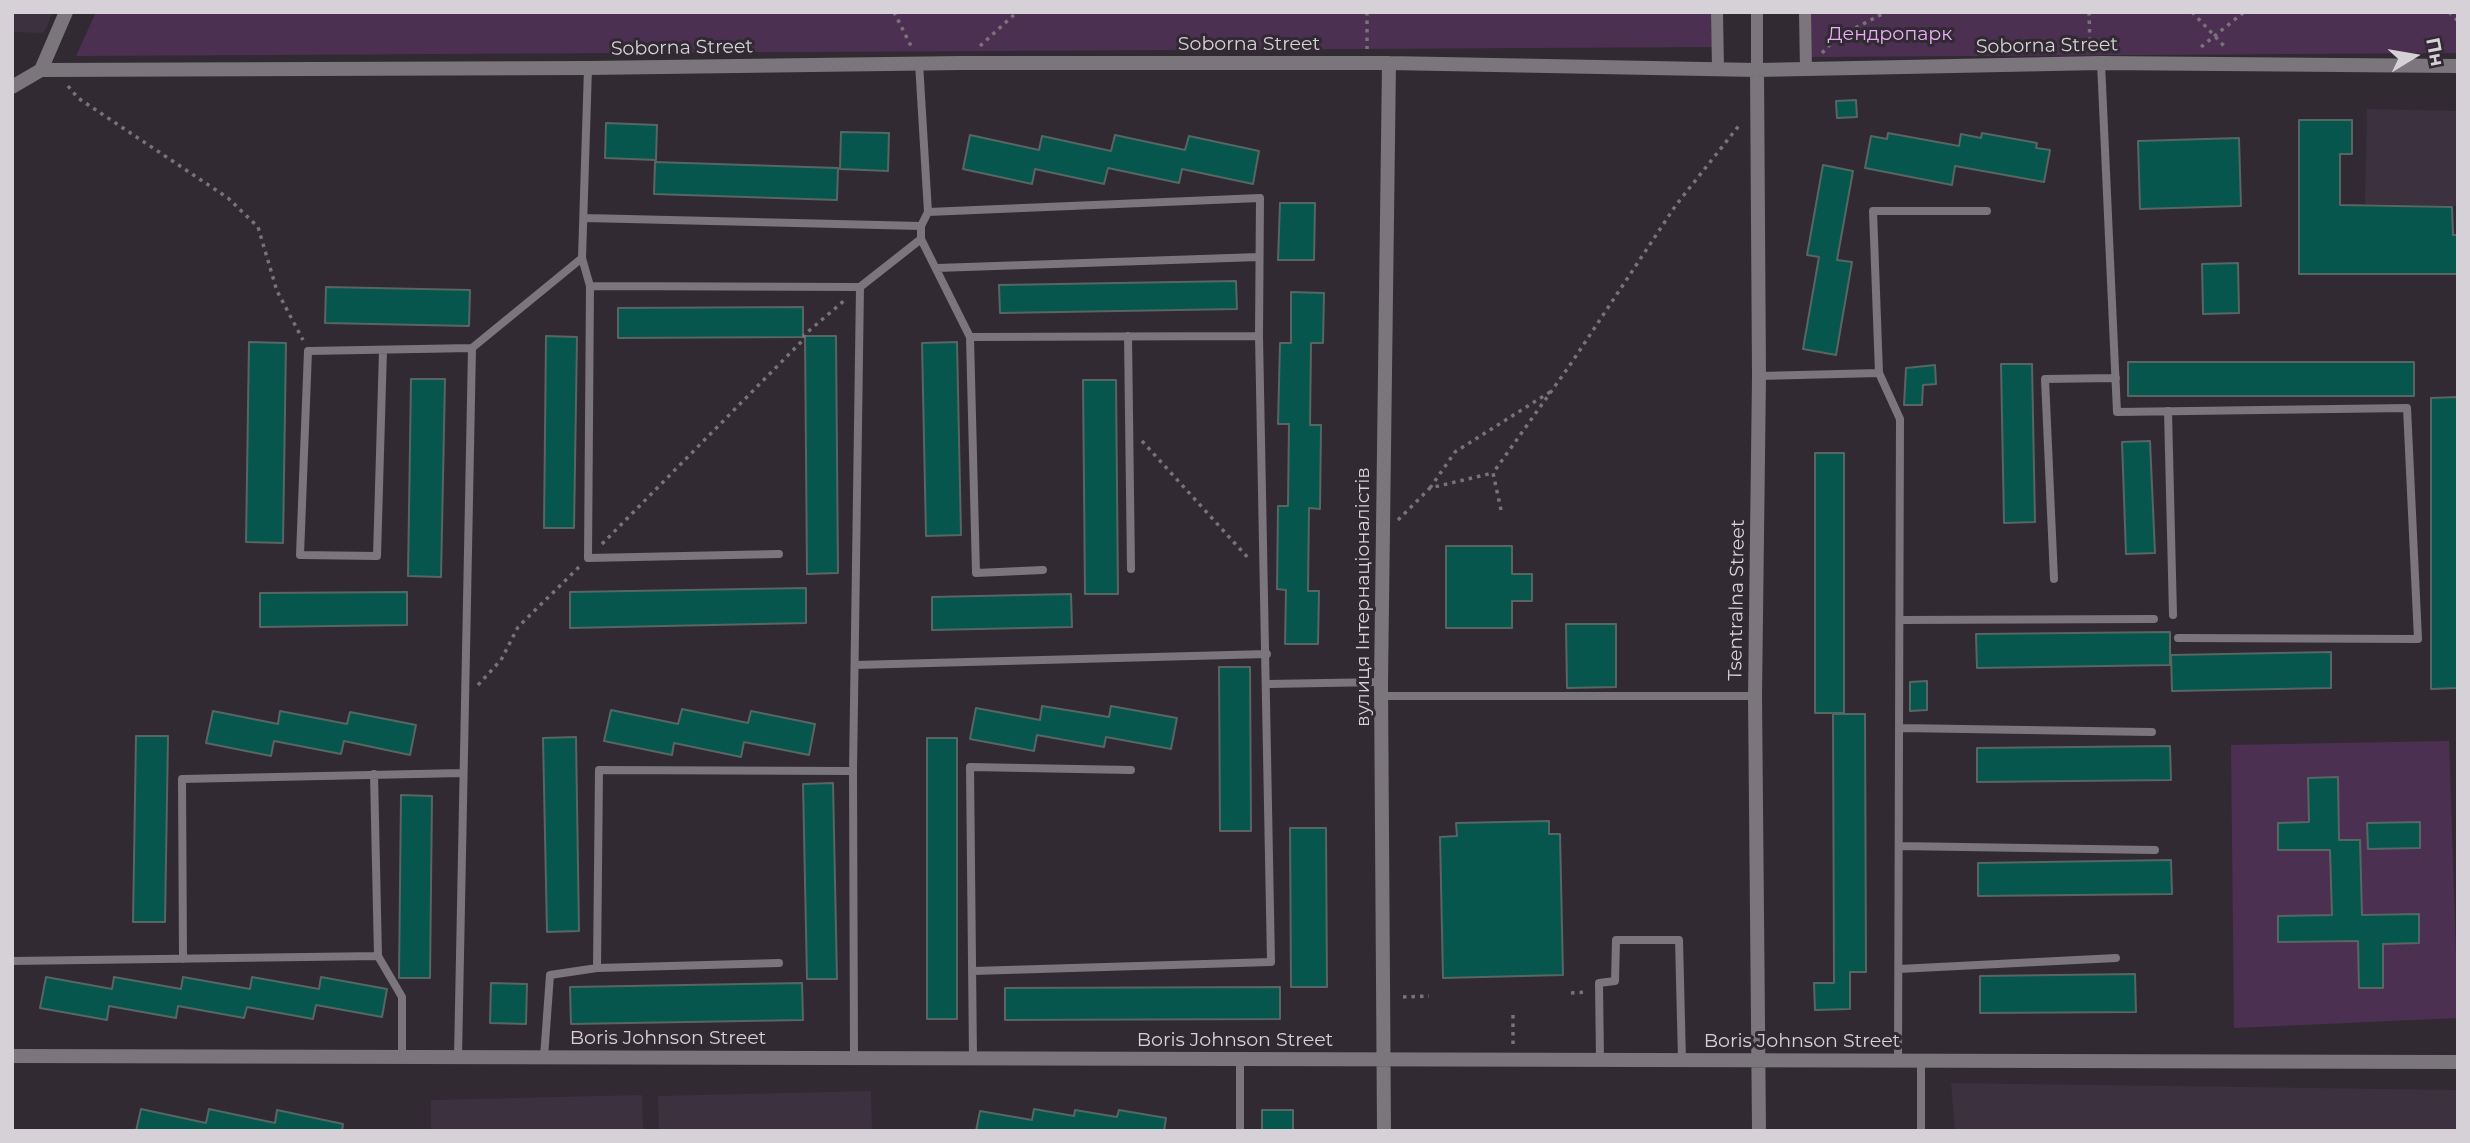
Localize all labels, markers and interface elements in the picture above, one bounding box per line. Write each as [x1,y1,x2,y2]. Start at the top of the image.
north arrow [2379,21,2449,91]
park label: Дендропарк [1828,23,1952,45]
street label: Soborna Street [1178,33,1320,55]
street label: Soborna Street [1976,33,2118,59]
street label: Soborna Street [611,35,753,61]
text: Пн [2421,36,2449,68]
street label: вулиця Інтернаціоналістів [1352,467,1374,727]
street label: Tsentralna Street [1724,519,1750,681]
street label: Boris Johnson Street [570,1027,766,1049]
street label: Boris Johnson Street [1137,1029,1333,1051]
street label: Boris Johnson Street [1704,1030,1900,1052]

